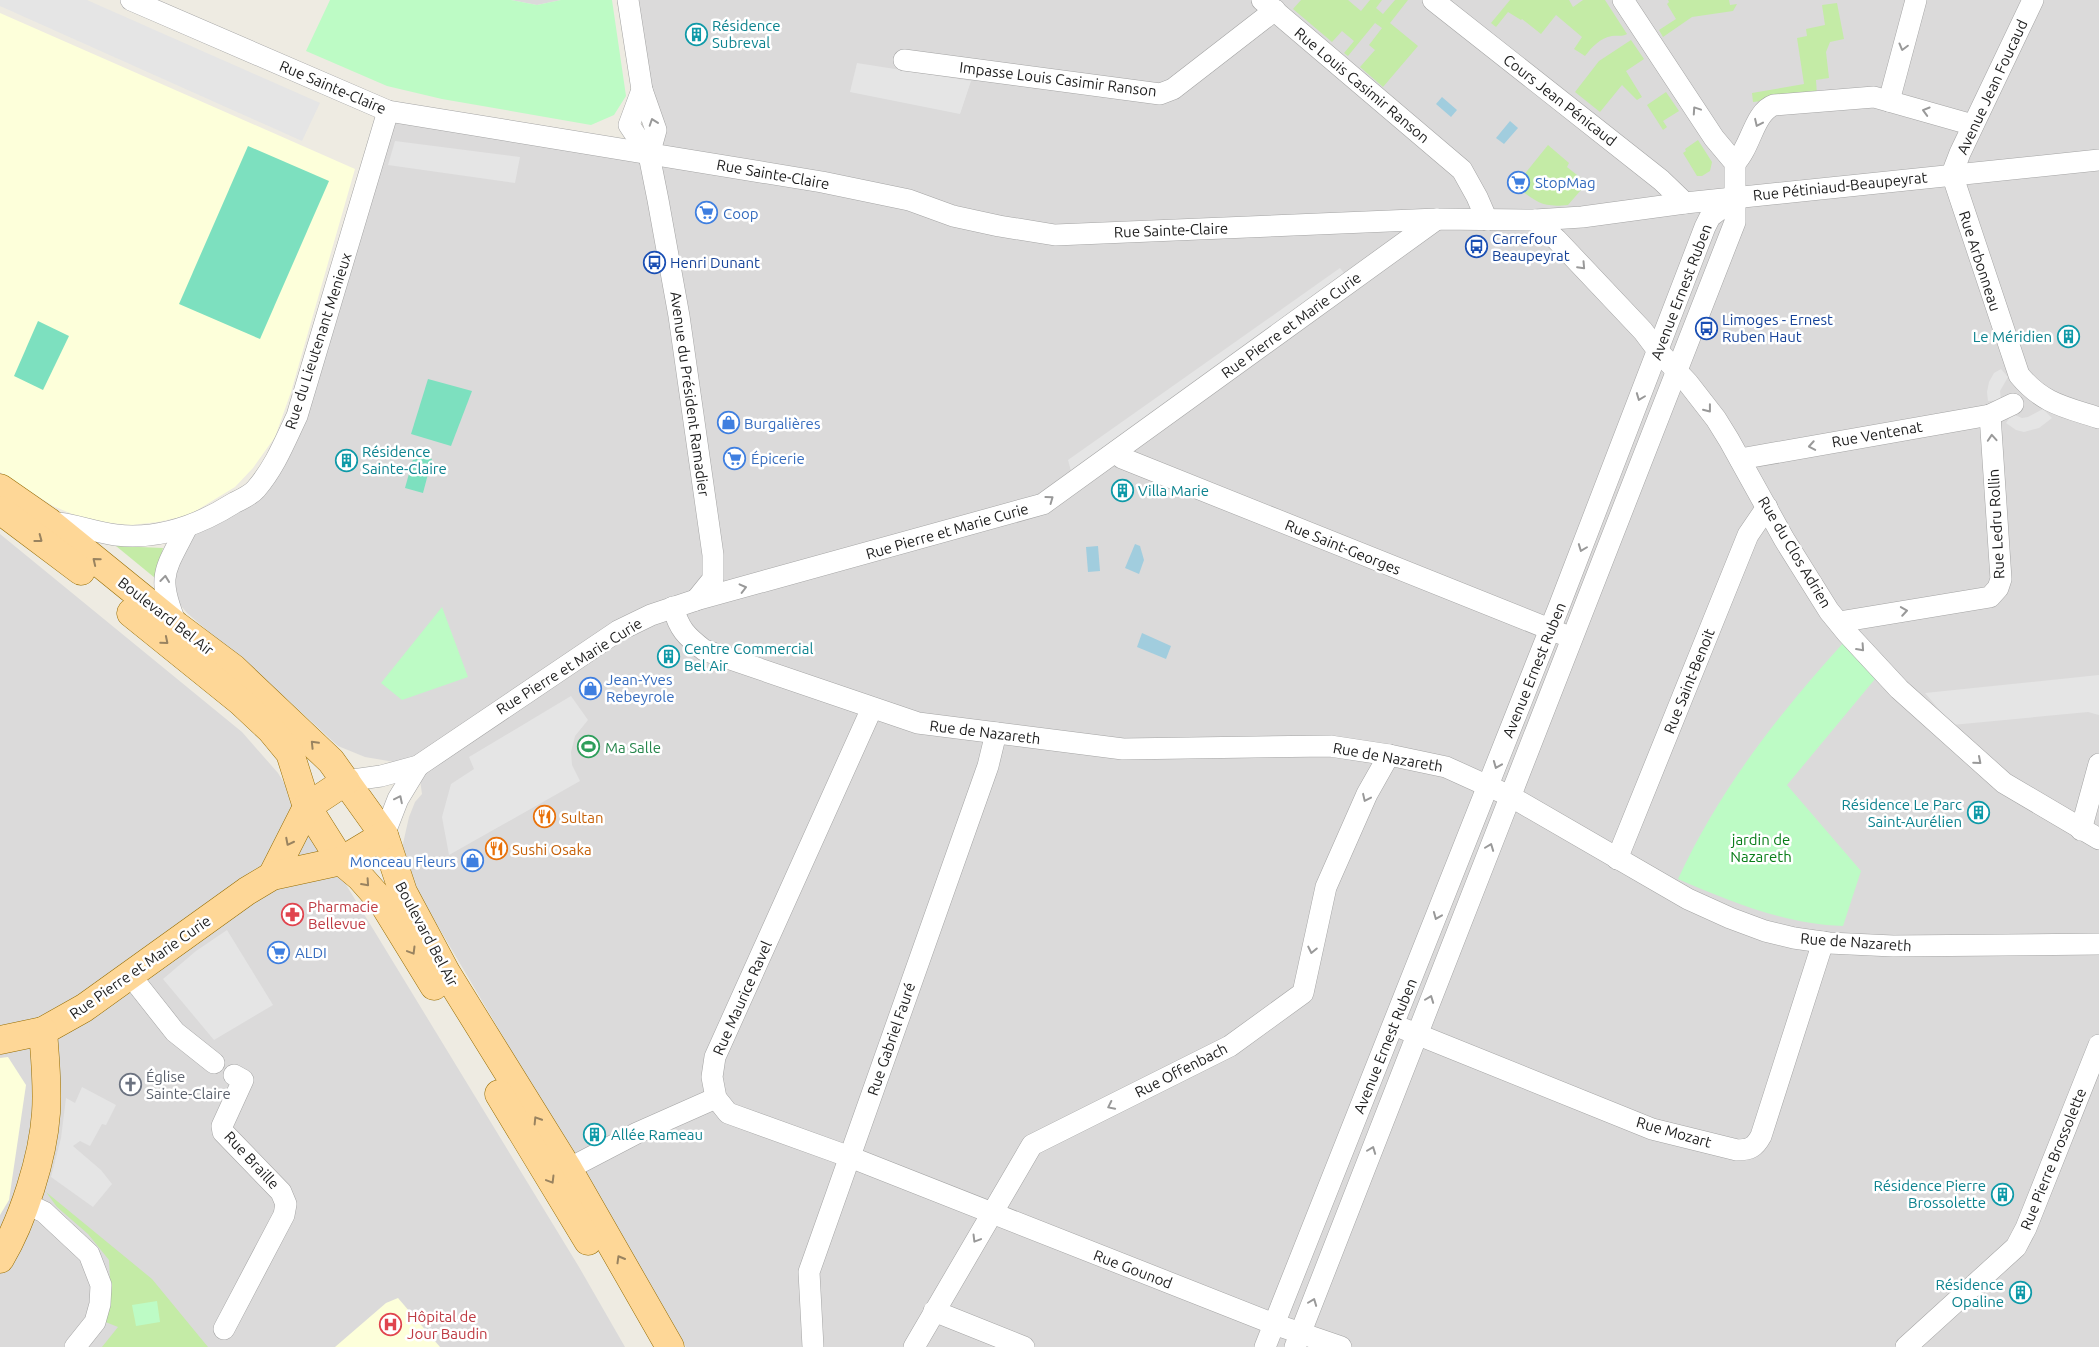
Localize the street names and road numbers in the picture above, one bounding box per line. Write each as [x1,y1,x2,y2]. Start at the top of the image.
street label: Avenue Jean Foucaud [1953,17,2031,157]
street label: Rue Louis Casimir Ranson [1291,24,1433,146]
street label: Cours Jean Pénicaud [1500,51,1620,149]
street label: Rue Sainte-Claire [277,57,389,117]
street label: Impasse Louis Casimir Ranson [958,58,1158,100]
street label: Rue Sainte-Claire [715,156,831,192]
street label: Rue Pétiniaud-Beaupeyrat [1752,168,1928,204]
street label: Rue Arbonneau [1956,209,2004,313]
street label: Rue Sainte-Claire [1114,220,1228,240]
street label: Avenue Ernest Ruben [1647,222,1715,362]
street label: Rue du Lieutenant Menieux [281,250,355,432]
street label: Rue Pierre et Marie Curie [1218,269,1364,381]
street label: Avenue du Président Ramadier [667,290,713,498]
street label: Rue Ventenat [1830,418,1924,450]
street label: Rue Ledru Rollin [1985,469,2007,579]
street label: Rue du Clos Adrien [1755,493,1835,611]
street label: Rue Pierre et Marie Curie [864,500,1030,562]
street label: Rue Saint-Georges [1283,516,1403,578]
street label: Boulevard Bel Air [115,574,217,659]
street label: Avenue Ernest Ruben [1499,600,1569,740]
street label: Rue Pierre et Marie Curie [493,614,645,718]
street label: Rue Saint-Benoit [1660,626,1718,736]
street label: Rue de Nazareth [929,717,1041,747]
street label: Rue de Nazareth [1332,739,1444,775]
street label: Boulevard Bel Air [392,879,462,990]
street label: Rue Pierre et Marie Curie [66,912,214,1022]
street label: Rue de Nazareth [1800,930,1912,954]
street label: Rue Maurice Ravel [709,938,775,1058]
street label: Avenue Ernest Ruben [1350,976,1420,1116]
street label: Rue Gabriel Fauré [864,980,918,1098]
street label: Rue Offenbach [1132,1039,1230,1101]
street label: Rue Pierre Brossolette [2017,1086,2089,1232]
street label: Rue Mozart [1634,1113,1714,1151]
street label: Rue Braille [221,1128,283,1192]
street label: Rue Gounod [1091,1246,1175,1292]

